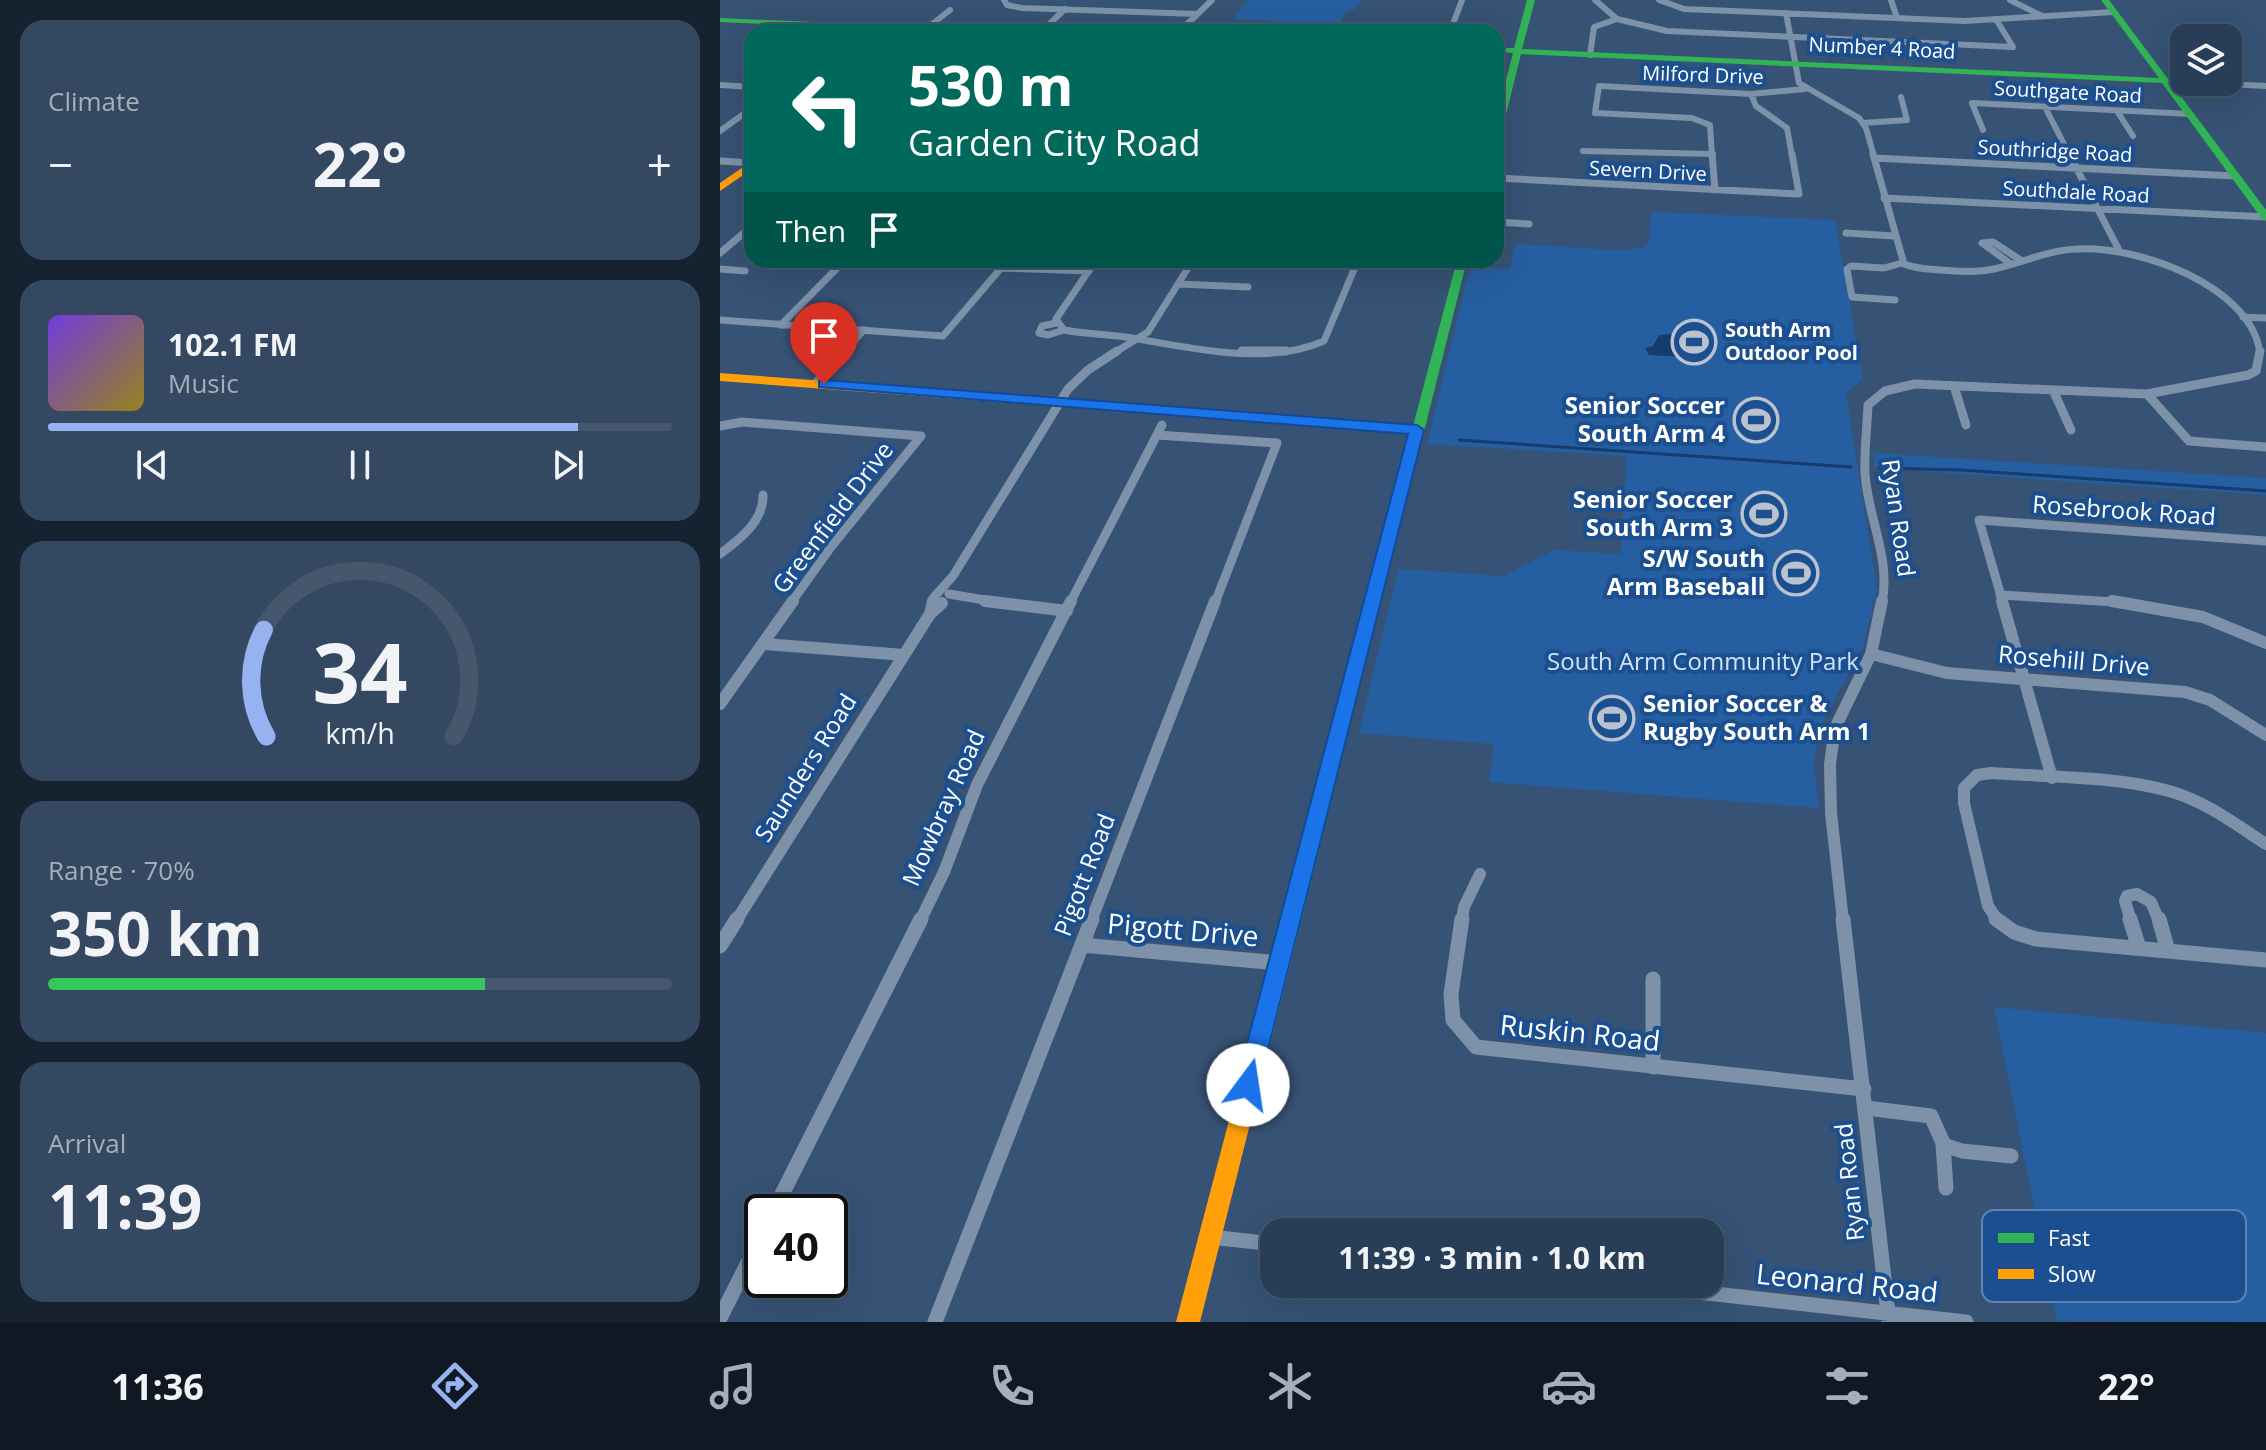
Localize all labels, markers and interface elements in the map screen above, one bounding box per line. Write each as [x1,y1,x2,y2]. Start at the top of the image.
map controls [2170,24,2242,96]
button: layers [2170,24,2242,96]
street label: Number 4 Road [1808,30,1956,65]
text: 530 m [908,46,1074,122]
icon: left [776,56,880,160]
street label: Milford Drive [1642,59,1764,90]
street label: Southgate Road [1993,74,2143,109]
text: Climate [48,83,140,119]
text: Garden City Road [908,118,1200,167]
text: 22° [313,123,407,205]
street label: Southridge Road [1977,133,2133,168]
text: − [48,134,73,194]
text: + [647,134,672,194]
street label: Severn Drive [1588,154,1708,187]
street label: Southdale Road [2002,174,2150,209]
icon: arrive [862,208,906,252]
text: Then [776,210,846,251]
pin [790,302,858,384]
icon: arrive [802,314,846,358]
place label: South Arm Outdoor Pool [1725,316,1858,366]
sports icon: South Arm Outdoor Pool [1670,318,1718,366]
text: 102.1 FM [168,324,298,365]
text: Music [168,365,239,401]
place label: Senior Soccer South Arm 4 [1565,388,1725,449]
sports icon: Senior Soccer South Arm 4 [1732,396,1780,444]
street label: Greenfield Drive [764,434,900,600]
icon: previous [130,443,174,487]
icon: pause [338,443,382,487]
icon: next [546,443,590,487]
street label: Ryan Road [1875,457,1924,579]
place label: Senior Soccer South Arm 3 [1573,482,1733,543]
street label: Rosebrook Road [2031,487,2217,532]
sports icon: Senior Soccer South Arm 3 [1740,490,1788,538]
place label: S/W South Arm Baseball [1607,541,1765,602]
sports icon: S/W South Arm Baseball [1772,549,1820,597]
text: 34 [312,614,408,727]
street label: Rosehill Drive [1997,636,2151,683]
park label: South Arm Community Park [1547,644,1859,677]
place label: Senior Soccer & Rugby South Arm 1 [1643,686,1871,747]
street label: Saunders Road [746,687,863,848]
sports icon: Senior Soccer & Rugby South Arm 1 [1588,694,1636,742]
text: km/h [325,713,395,752]
street label: Mowbray Road [893,724,992,891]
street label: Pigott Road [1045,809,1122,940]
text: Range · 70% [48,852,195,888]
text: 350 km [48,892,263,974]
street label: Pigott Drive [1106,903,1260,955]
street label: Ruskin Road [1498,1005,1662,1059]
position arrow [1206,1043,1290,1127]
street label: Ryan Road [1826,1122,1871,1243]
text: Arrival [48,1125,126,1161]
text: 11:39 [48,1165,202,1247]
speed limit sign: 40 [744,1194,848,1298]
legend [1982,1210,2246,1302]
text: Fast [2048,1222,2090,1252]
text: 11:39 · 3 min · 1.0 km [1338,1237,1646,1278]
street label: Leonard Road [1754,1254,1940,1310]
text: Slow [2048,1258,2096,1288]
icon: directions [427,1358,483,1414]
icon: music [705,1358,761,1414]
icon: phone [984,1358,1040,1414]
icon: climate [1262,1358,1318,1414]
icon: car [1541,1358,1597,1414]
icon: filters [1819,1358,1875,1414]
text: 11:36 [111,1362,204,1411]
text: 22° [2098,1362,2155,1411]

